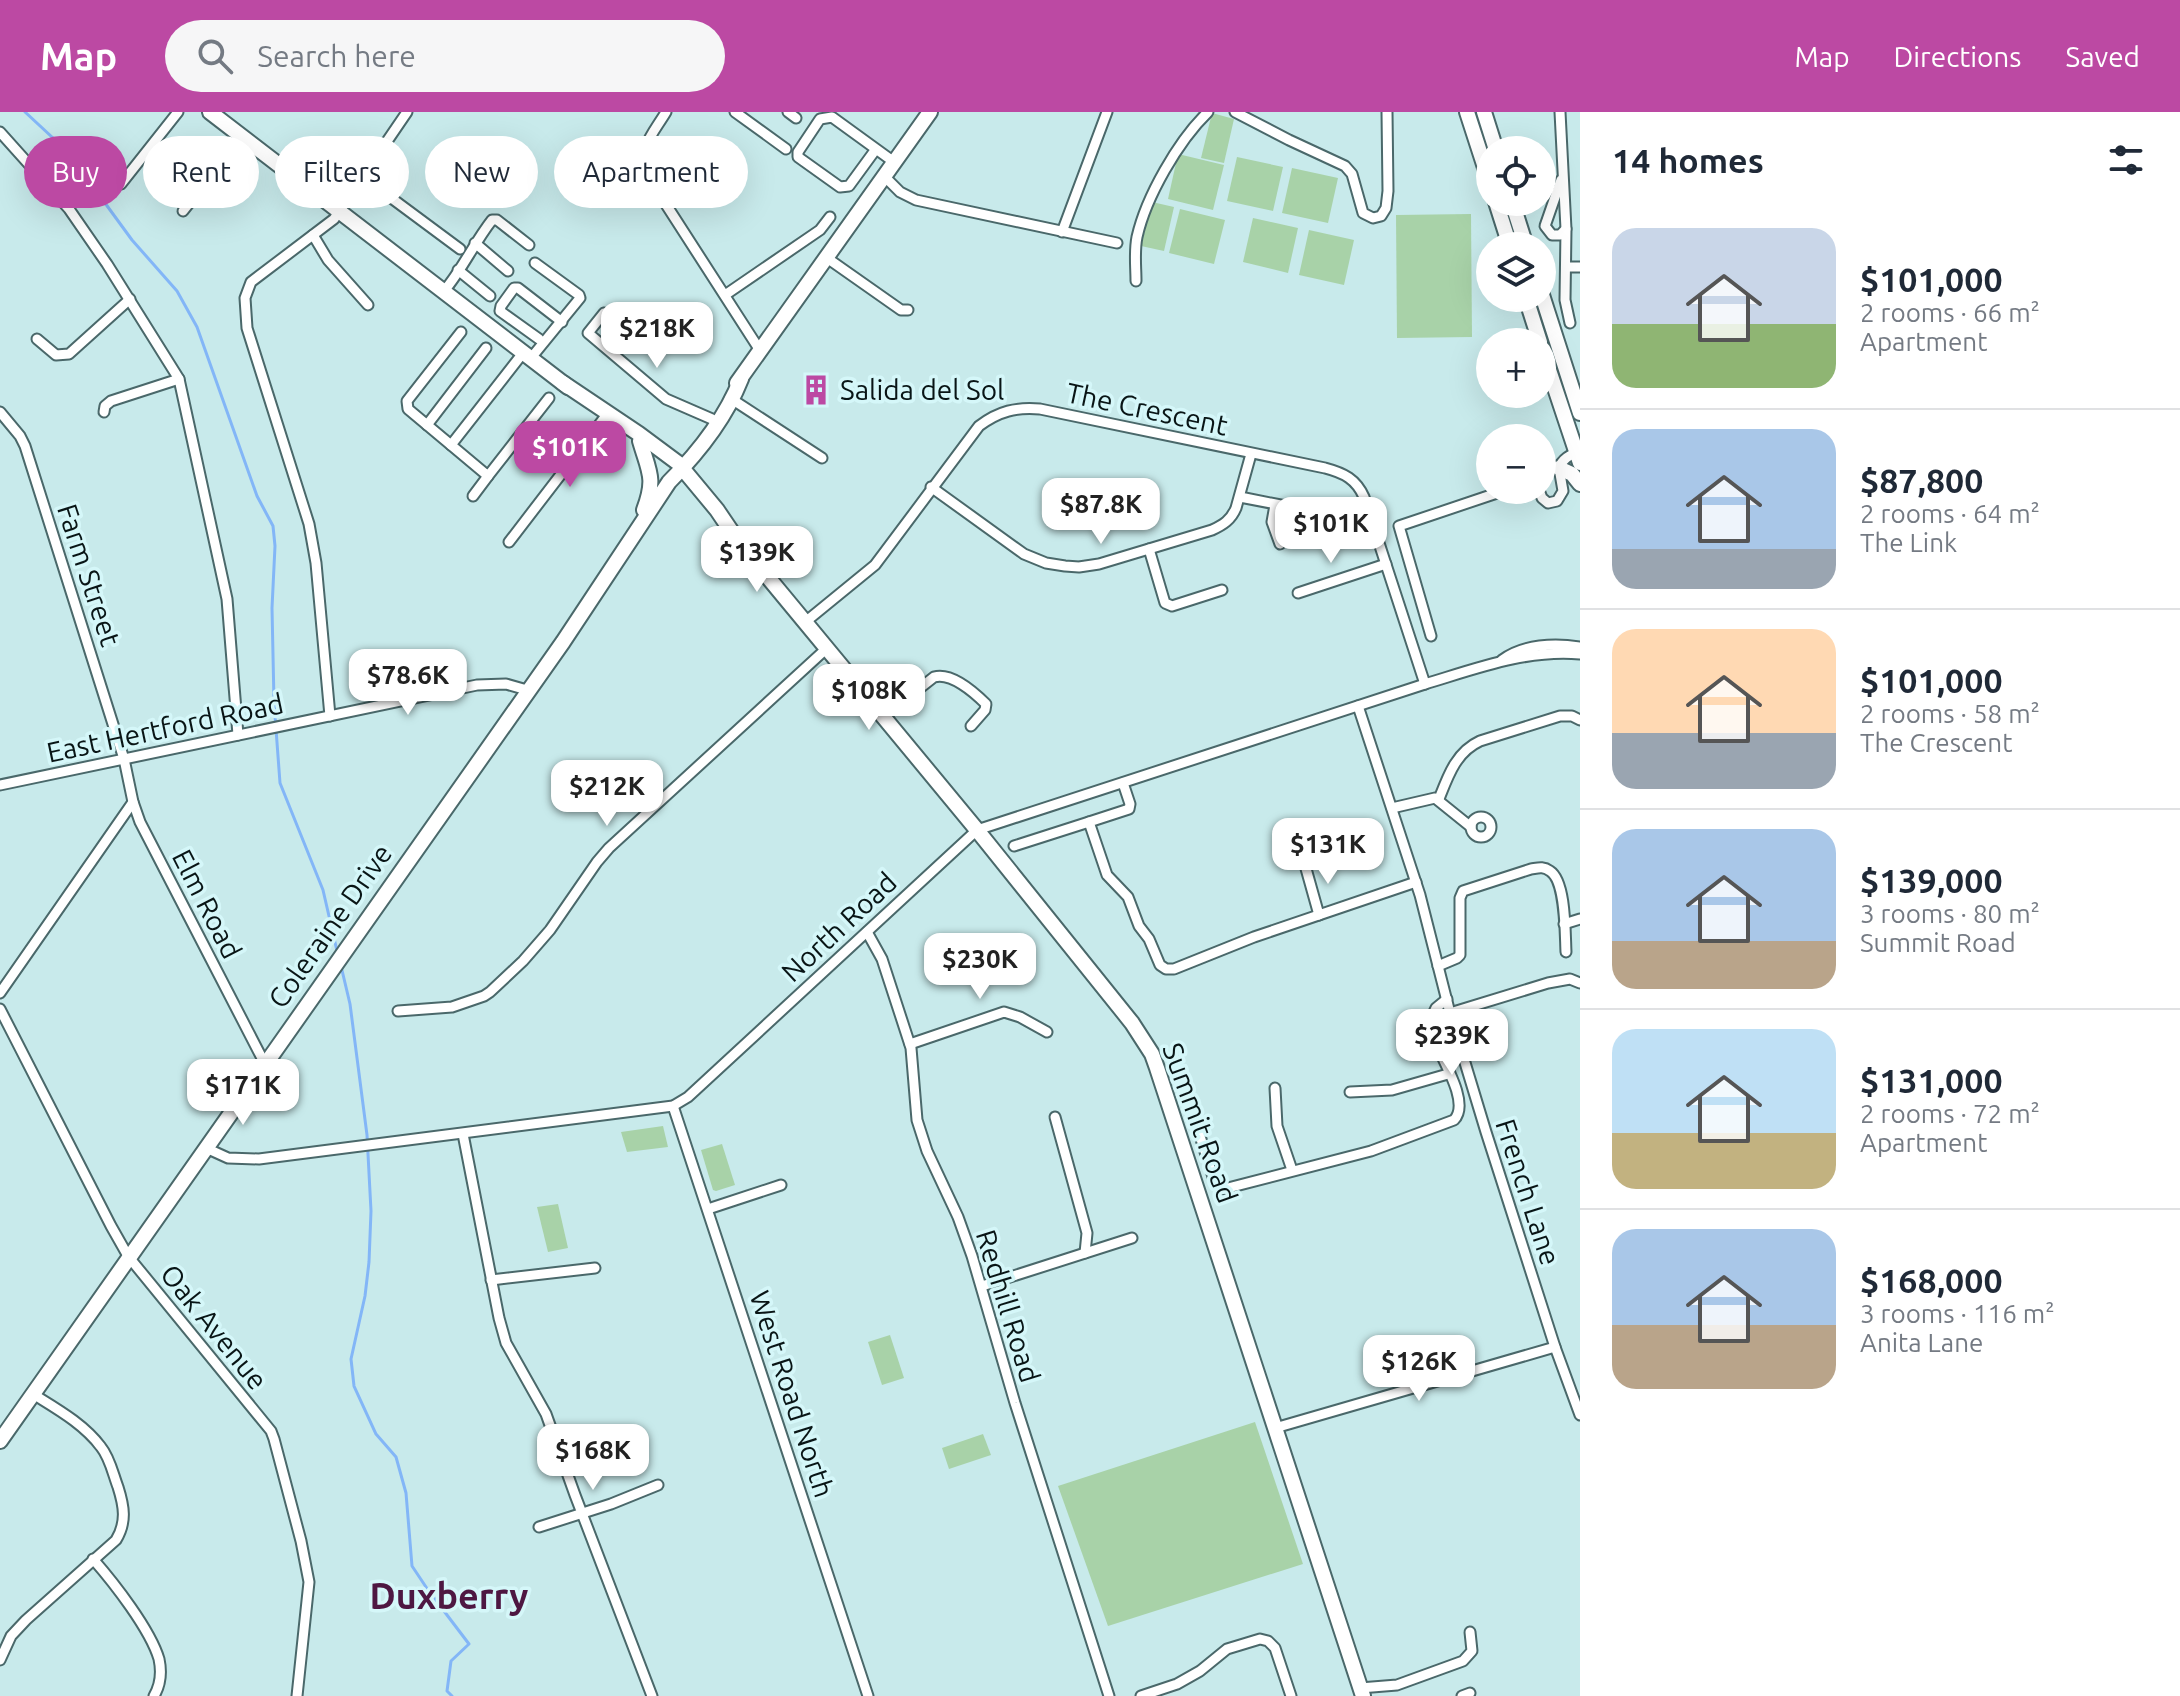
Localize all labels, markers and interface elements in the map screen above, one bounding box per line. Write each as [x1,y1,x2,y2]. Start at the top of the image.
search box [165,20,725,92]
icon: search [193,34,237,78]
text: Map [40,35,117,77]
text: Search here [257,39,416,73]
text: Map [1794,41,1850,72]
text: Directions [1894,41,2021,72]
text: Saved [2065,41,2140,72]
chip: Buy [24,136,127,208]
chip: Rent [143,136,259,208]
chip: Filters [275,136,409,208]
chip: New [425,136,538,208]
chip: Apartment [554,136,748,208]
map controls [1476,136,1556,504]
button: locate [1476,136,1556,216]
icon: filters [2104,138,2148,182]
text: 14 homes [1612,141,1764,179]
button: layers [1476,232,1556,312]
icon: home [1676,260,1772,356]
text: $101,000 [1860,260,2003,298]
text: 2 rooms · 66 m² [1860,298,2040,327]
pin: $218K [601,302,713,370]
text: $218K [619,313,695,342]
text: Apartment [1860,327,1987,356]
button: + [1476,328,1556,408]
building icon: Salida del Sol [799,373,833,407]
place label: Salida del Sol [840,374,1004,405]
street label: The Crescent [1064,376,1231,441]
pin: $101K [514,421,626,489]
button: − [1476,424,1556,504]
text: $101K [532,432,608,461]
icon: home [1676,461,1772,557]
text: $87,800 [1860,461,1983,499]
pin: $87.8K [1036,478,1166,546]
text: $87.8K [1060,489,1142,518]
pin: $101K [1275,497,1387,565]
text: 2 rooms · 64 m² [1860,499,2040,528]
street label: Farm Street [52,500,127,650]
text: $101K [1293,508,1369,537]
pin: $139K [701,526,813,594]
text: The Link [1860,528,1957,557]
text: $139K [719,537,795,566]
pin: $78.6K [343,649,473,717]
text: $78.6K [367,660,449,689]
icon: home [1676,661,1772,757]
text: $101,000 [1860,661,2003,699]
pin: $108K [813,664,925,732]
text: $108K [831,675,907,704]
street label: East Hertford Road [44,687,286,768]
text: 2 rooms · 58 m² [1860,699,2040,728]
text: The Crescent [1860,728,2012,757]
pin: $212K [551,760,663,828]
text: $212K [569,771,645,800]
pin: $131K [1272,818,1384,886]
text: $131K [1290,829,1366,858]
street label: Coleraine Drive [262,838,397,1013]
street label: Elm Road [167,844,248,963]
icon: home [1676,861,1772,957]
text: $139,000 [1860,861,2003,899]
street label: North Road [775,866,902,987]
text: 3 rooms · 80 m² [1860,899,2040,928]
text: Summit Road [1860,928,2016,957]
pin: $230K [924,933,1036,1001]
text: $230K [942,944,1018,973]
pin: $239K [1396,1009,1508,1077]
text: $239K [1414,1020,1490,1049]
street label: Summit Road [1157,1039,1244,1207]
pin: $171K [187,1059,299,1127]
icon: home [1676,1061,1772,1157]
text: $131,000 [1860,1061,2003,1099]
text: $171K [205,1070,281,1099]
text: 2 rooms · 72 m² [1860,1099,2040,1128]
street label: French Lane [1490,1115,1567,1269]
text: Apartment [1860,1128,1987,1157]
street label: Redhill Road [971,1226,1046,1386]
street label: Oak Avenue [155,1258,274,1395]
icon: home [1676,1261,1772,1357]
text: $168,000 [1860,1261,2003,1299]
street label: West Road North [744,1287,841,1501]
text: 3 rooms · 116 m² [1860,1299,2055,1328]
text: Anita Lane [1860,1328,1983,1357]
pin: $126K [1363,1335,1475,1403]
text: $126K [1381,1346,1457,1375]
pin: $168K [537,1424,649,1492]
text: $168K [555,1435,631,1464]
district label: Duxberry [370,1575,528,1616]

